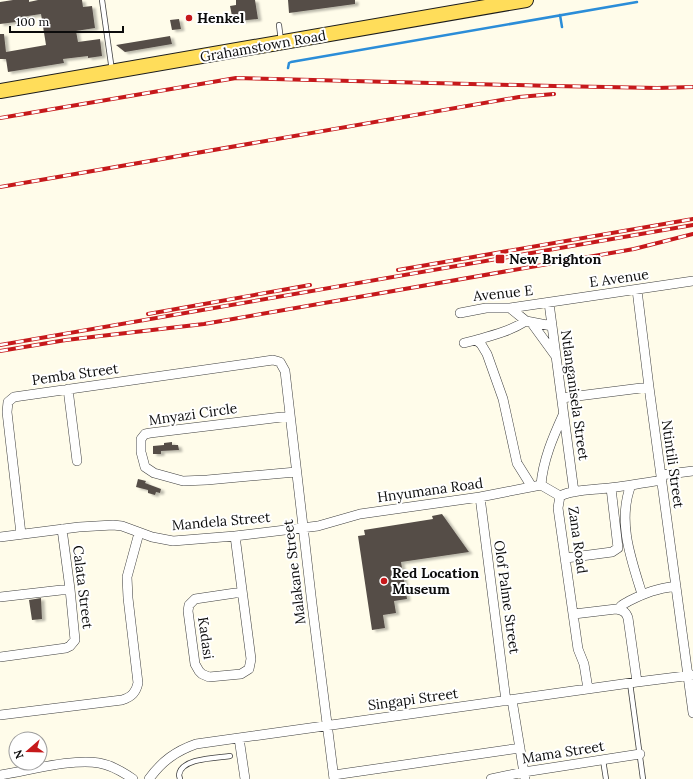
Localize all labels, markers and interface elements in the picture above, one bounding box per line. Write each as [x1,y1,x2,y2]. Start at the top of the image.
scale bar [10,8,123,34]
place label: Henkel [197,9,245,27]
marker: Henkel [184,13,194,23]
text: 100 m [16,14,49,29]
street label: Grahamstown Road [199,26,327,66]
place label: New Brighton [509,250,601,268]
marker: New Brighton [494,253,506,265]
street label: E Avenue [588,265,650,291]
street label: Avenue E [471,281,534,305]
street label: Ntlanganisela Street [557,329,593,462]
street label: Pemba Street [31,359,120,389]
street label: Mnyazi Circle [148,399,239,429]
street label: Ntintili Street [658,419,688,510]
street label: Hnyumana Road [376,474,484,506]
street label: Zana Road [564,505,592,575]
street label: Mandela Street [171,508,272,534]
street label: Malakane Street [279,518,309,625]
street label: Olof Palme Street [490,539,524,655]
street label: Calata Street [69,544,97,630]
place label: Red Location Museum [392,564,479,598]
marker: Red Location Museum [379,576,389,586]
street label: Kadasi [194,616,218,661]
street label: Singapi Street [367,684,460,714]
north arrow [8,731,48,771]
street label: Mama Street [521,737,606,767]
text: N [10,748,27,761]

